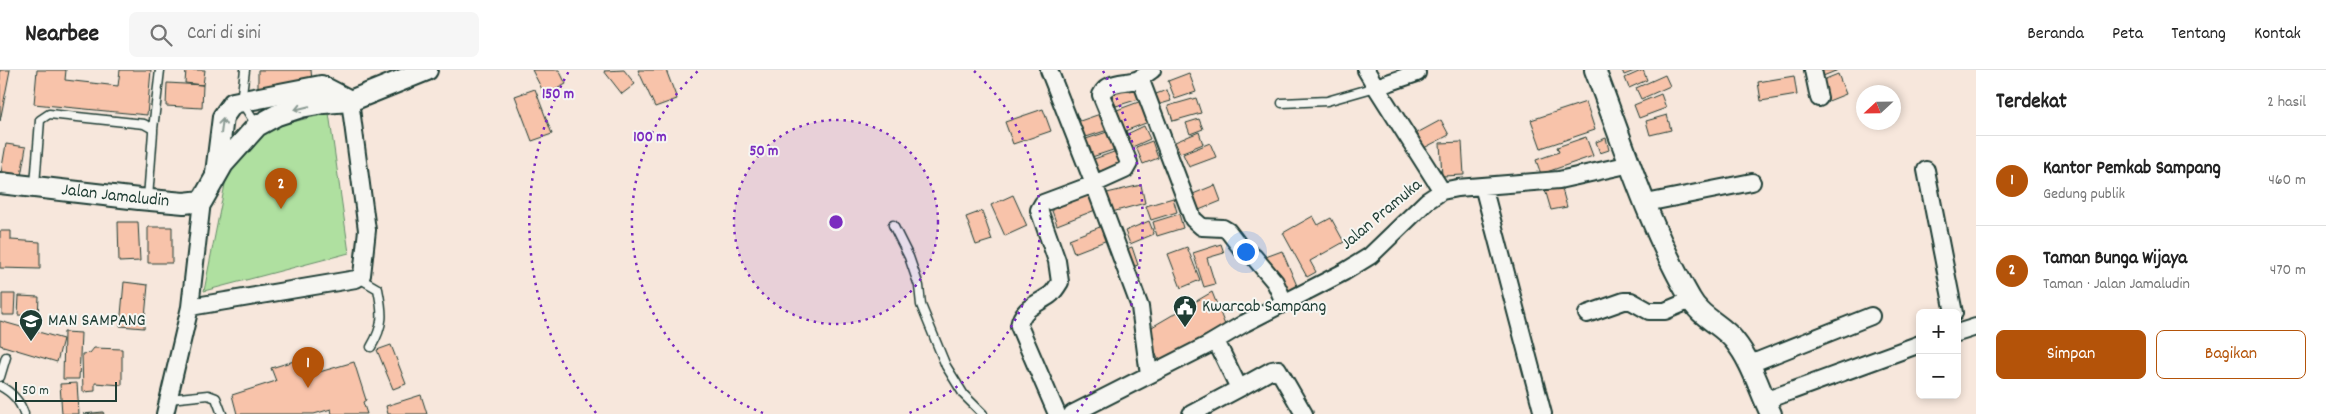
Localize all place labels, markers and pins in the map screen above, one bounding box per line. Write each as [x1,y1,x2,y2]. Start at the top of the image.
pin: 2 [265,168,297,209]
centre of rings [827,213,845,231]
public building icon: Kwarcab Sampang [1172,294,1198,328]
place label: Kwarcab Sampang [1202,295,1326,320]
school or university icon: MAN SAMPANG [18,308,44,342]
place label: MAN SAMPANG [48,309,146,334]
pin: 1 [292,347,324,388]

